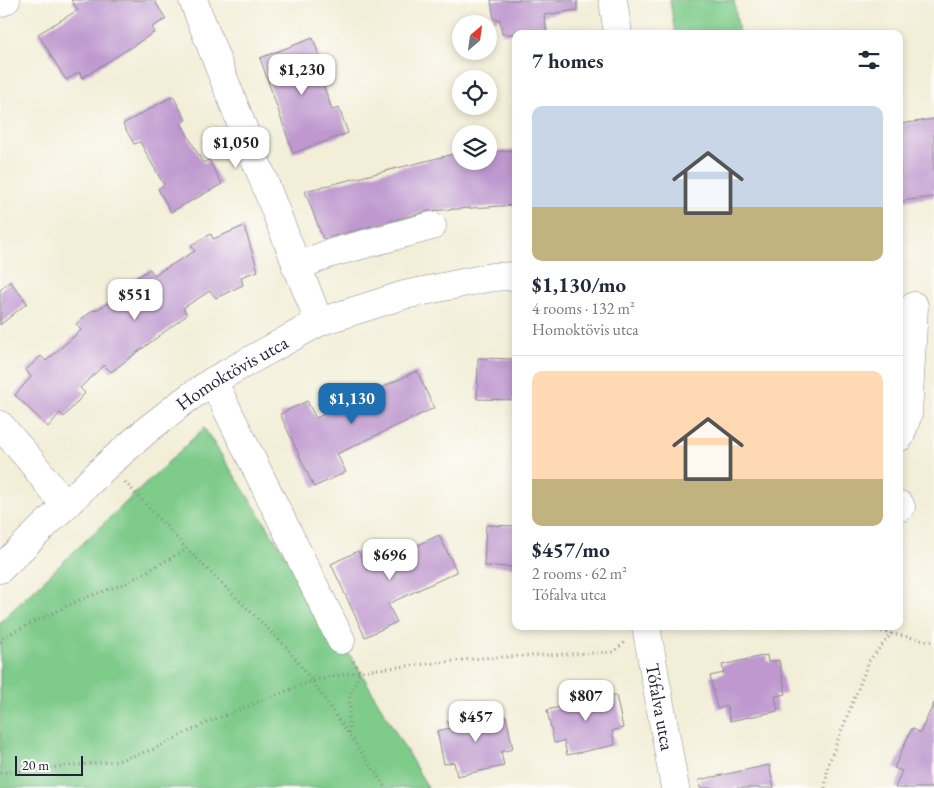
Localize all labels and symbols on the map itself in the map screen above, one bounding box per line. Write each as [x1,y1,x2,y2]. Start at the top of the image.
north arrow [452,15,498,60]
pin: $1,230 [261,54,343,96]
pin: $1,050 [195,126,277,169]
pin: $551 [105,278,165,321]
street label: Homoktövis utca [170,329,293,416]
pin: $1,130 [311,382,393,425]
pin: $696 [360,538,420,581]
street label: Tófalva utca [640,661,681,753]
pin: $807 [556,680,616,722]
pin: $457 [446,700,506,743]
scale bar [15,753,82,776]

